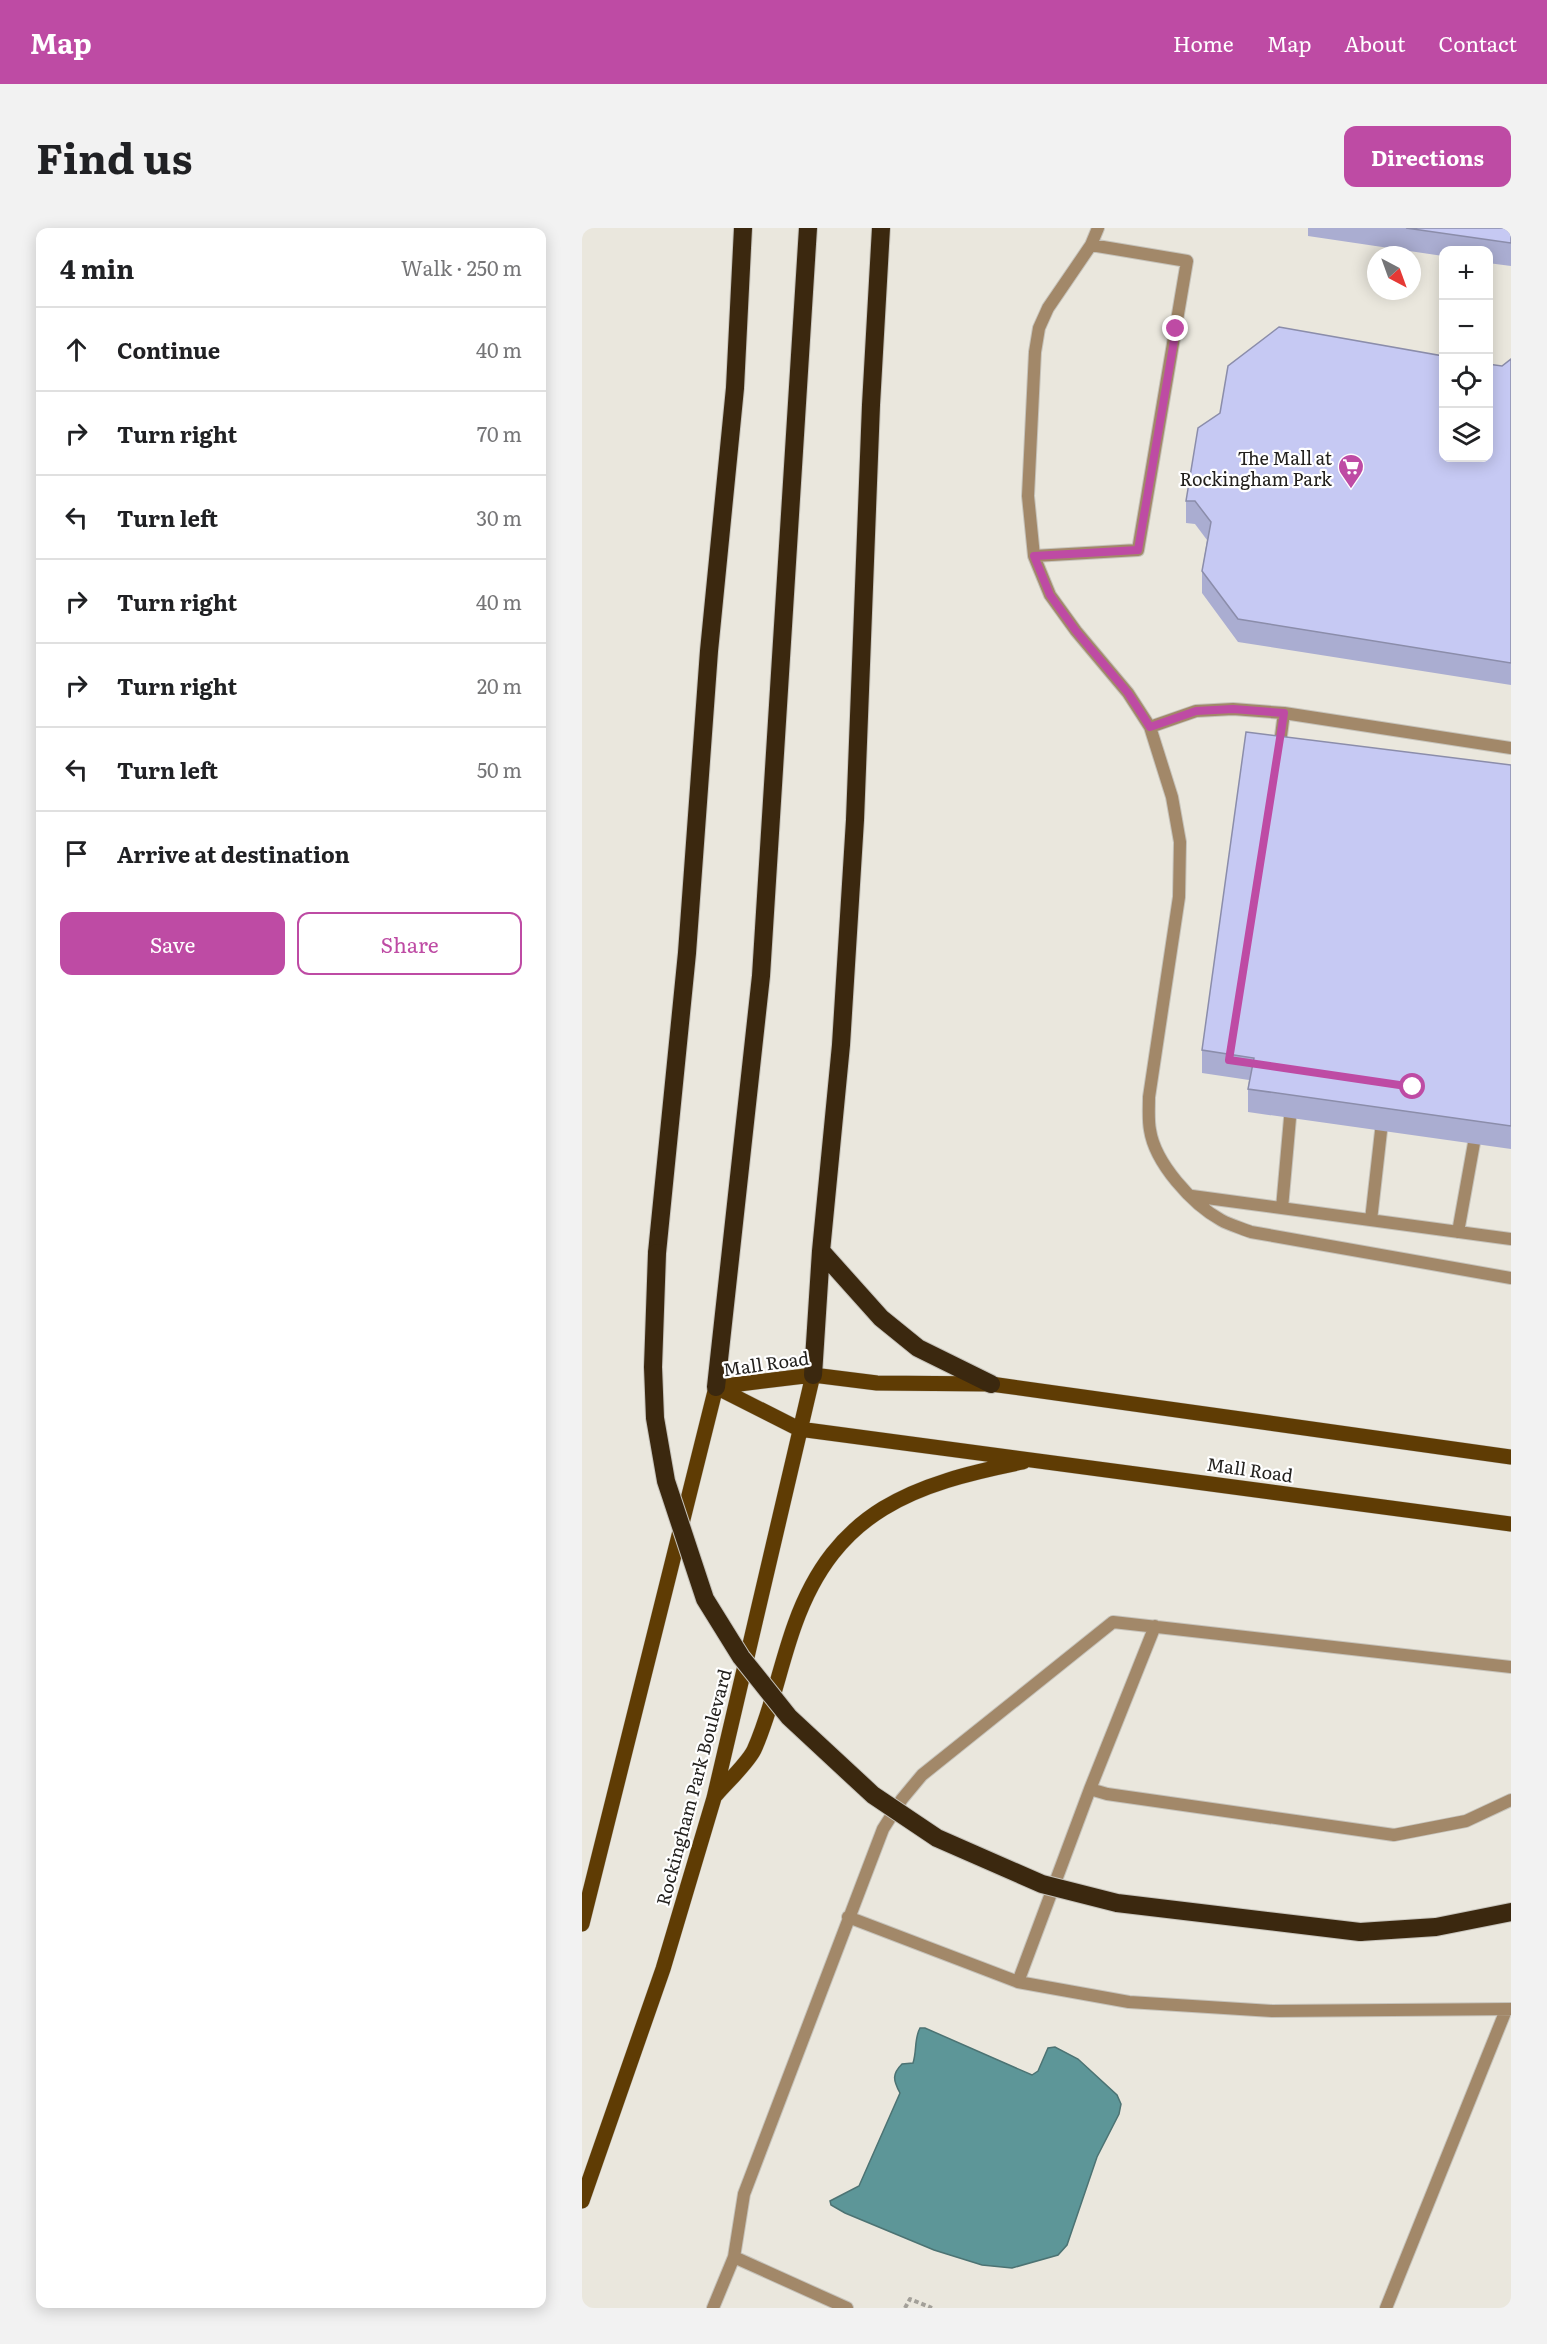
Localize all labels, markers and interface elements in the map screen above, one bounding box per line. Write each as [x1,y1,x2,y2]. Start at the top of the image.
text: Map [30,21,92,63]
text: Home [1173,27,1234,58]
text: Map [1267,27,1311,58]
text: About [1344,27,1406,58]
text: Contact [1439,27,1517,58]
text: Find us [36,125,193,187]
button: Directions [1344,126,1511,187]
north arrow [1367,246,1421,300]
map controls [1439,246,1493,462]
button: + [1439,246,1493,300]
text: 4 min [60,248,134,287]
text: Walk · 250 m [401,252,522,282]
button: − [1439,300,1493,354]
route end [1162,315,1188,341]
icon: ahead [60,333,93,366]
text: Continue [117,333,220,366]
text: 40 m [476,334,522,364]
button: locate [1439,354,1493,408]
button: layers [1439,408,1493,462]
icon: right [60,417,93,450]
text: Turn right [117,417,237,450]
text: 70 m [477,418,522,448]
place label: The Mall at Rockingham Park [1179,444,1333,492]
supermarket icon: The Mall at Rockingham Park [1336,452,1366,490]
icon: left [60,501,93,534]
text: Turn left [117,501,218,534]
text: 30 m [476,502,522,532]
icon: right [60,585,93,618]
text: Turn right [117,585,237,618]
text: 40 m [476,586,522,616]
icon: right [60,669,93,702]
text: Turn right [117,669,237,702]
text: 20 m [477,670,522,700]
icon: left [60,753,93,786]
text: Turn left [117,753,218,786]
text: 50 m [477,754,522,784]
icon: arrive [60,837,93,870]
text: Arrive at destination [117,837,350,870]
button: Save [60,912,285,975]
button: Share [297,912,522,975]
route start [1399,1073,1425,1099]
street label: Mall Road [721,1344,811,1382]
street label: Mall Road [1205,1450,1295,1488]
street label: Rockingham Park Boulevard [648,1666,738,1908]

